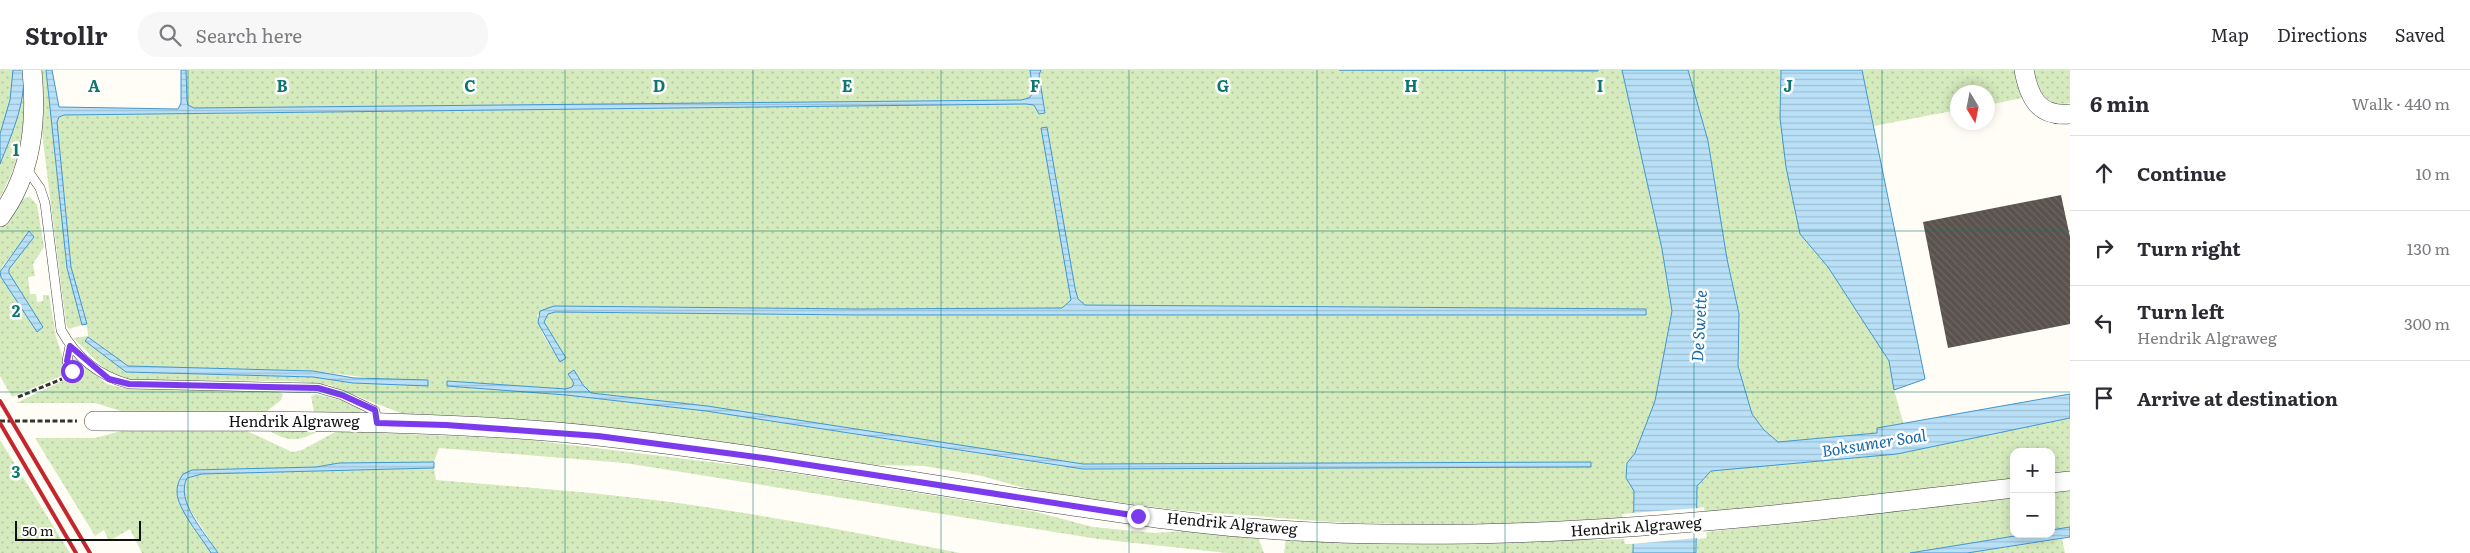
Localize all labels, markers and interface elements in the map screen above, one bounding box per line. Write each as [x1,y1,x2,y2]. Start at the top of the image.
search box [138,12,488,57]
text: Strollr [25,17,108,52]
icon: search [156,21,184,49]
text: Search here [196,21,302,49]
text: Map [2211,21,2249,48]
text: Directions [2277,21,2367,48]
text: Saved [2395,21,2445,48]
text: A [88,73,100,97]
text: B [276,73,288,97]
text: C [464,73,476,97]
text: D [653,73,665,97]
text: E [842,73,853,97]
text: F [1030,73,1040,97]
text: G [1217,73,1229,97]
text: H [1404,73,1418,97]
text: I [1597,73,1603,97]
text: J [1783,73,1793,97]
north arrow [1950,85,1995,130]
text: 6 min [2090,87,2150,118]
text: Walk · 440 m [2352,91,2450,115]
text: 1 [13,137,20,161]
icon: ahead [2090,159,2118,187]
text: Continue [2137,159,2226,187]
text: 10 m [2416,161,2450,185]
icon: right [2090,234,2118,262]
text: Turn right [2137,234,2241,262]
text: 130 m [2407,236,2450,260]
water label: De Swette [1684,289,1712,363]
text: Turn left [2137,297,2224,325]
text: 2 [12,298,21,322]
icon: left [2090,309,2118,337]
text: 300 m [2404,311,2450,335]
text: Hendrik Algraweg [2137,325,2277,349]
route start [61,360,84,383]
icon: arrive [2090,384,2118,412]
text: Arrive at destination [2137,384,2338,412]
street label: Hendrik Algraweg [228,409,360,432]
water label: Boksumer Soal [1820,422,1928,462]
map controls [2010,448,2055,538]
button: + [2010,448,2055,493]
text: 3 [12,459,21,483]
button: − [2010,493,2055,538]
route end [1127,505,1150,528]
street label: Hendrik Algraweg [1166,505,1299,540]
street label: Hendrik Algraweg [1570,509,1703,542]
scale bar [15,518,141,541]
text: 50 m [22,520,54,540]

